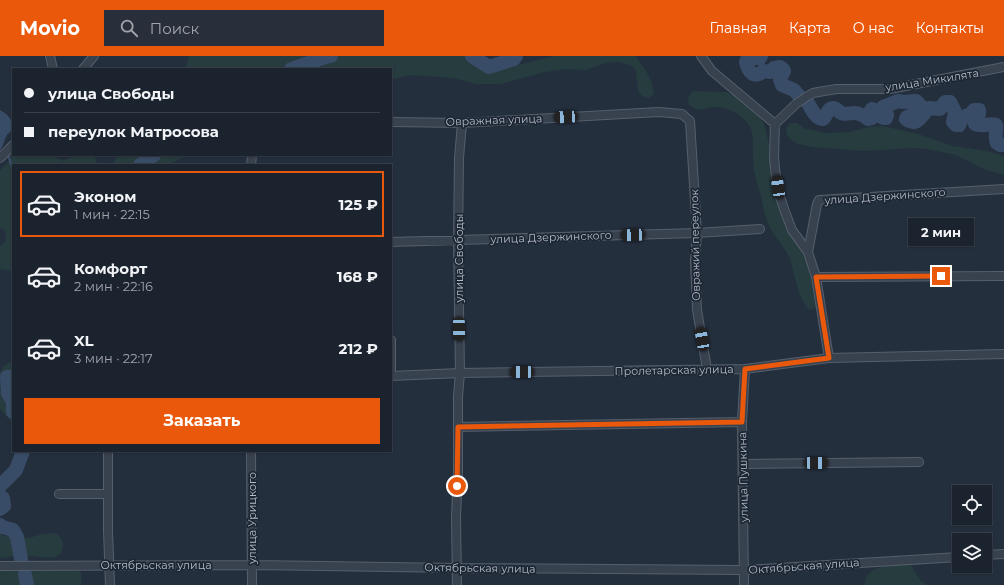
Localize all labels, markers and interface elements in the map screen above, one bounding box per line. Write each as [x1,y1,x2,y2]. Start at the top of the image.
search box [104,10,384,46]
text: Movio [20,17,80,40]
icon: search [118,17,140,39]
text: Поиск [150,19,199,38]
text: Главная [709,19,767,37]
text: Карта [789,19,831,37]
text: О нас [853,19,894,37]
text: Контакты [916,19,984,37]
street label: улица Микилята [883,66,980,94]
text: улица Свободы [48,84,174,103]
car [554,110,578,124]
street label: Овражная улица [445,111,543,129]
text: переулок Матросова [48,122,219,141]
car [770,174,786,200]
street label: улица Дзержинского [823,185,946,207]
icon: car [26,186,62,222]
text: Эконом [74,187,136,206]
street label: Овражий переулок [687,188,703,301]
text: 125 ₽ [338,195,378,214]
text: 1 мин · 22:15 [74,206,150,222]
street label: улица Свободы [452,214,466,303]
callout: 2 мин [908,218,974,246]
text: 2 мин [921,224,961,240]
street label: улица Дзержинского [489,228,612,246]
car [621,229,645,241]
icon: car [26,258,62,294]
text: Комфорт [74,259,147,278]
text: 168 ₽ [337,267,378,286]
route end [932,267,950,285]
text: 2 мин · 22:16 [74,278,153,294]
car [453,317,465,341]
car [694,326,710,352]
icon: car [26,330,62,366]
text: XL [74,331,93,350]
text: 212 ₽ [339,339,378,358]
text: 3 мин · 22:17 [74,350,153,366]
street label: Пролетарская улица [614,362,734,378]
car [510,366,534,378]
button: Заказать [24,398,380,444]
street label: улица Пушкина [735,432,751,523]
car [804,457,828,469]
street label: улица Урицкого [245,472,259,565]
route start [448,477,466,495]
map controls [952,485,992,573]
button: locate [952,485,992,525]
button: layers [952,533,992,573]
street label: Октябрьская улица [748,555,860,577]
street label: Октябрьская улица [100,558,212,572]
street label: Октябрьская улица [424,560,536,576]

